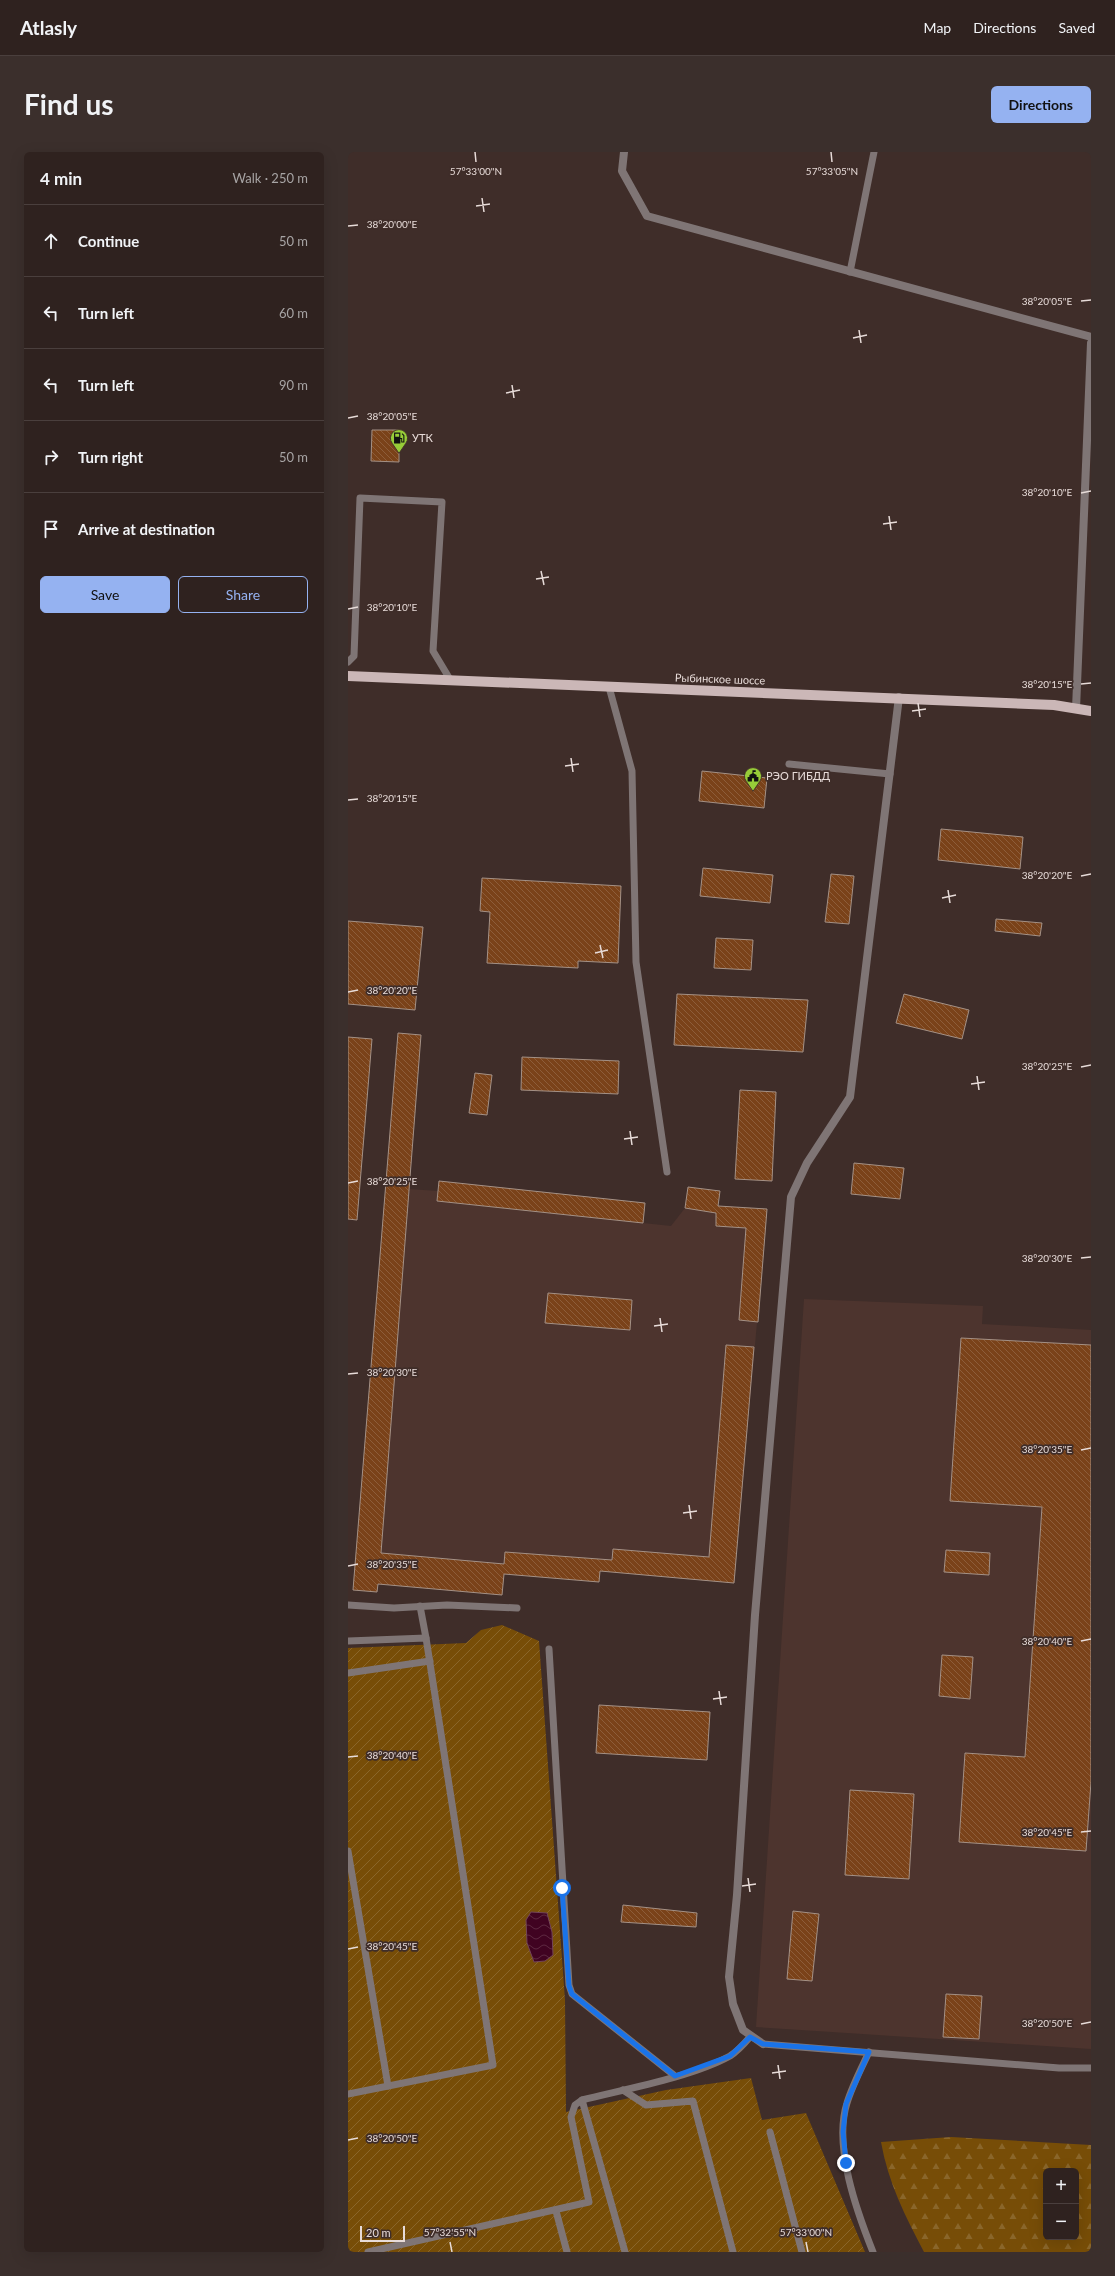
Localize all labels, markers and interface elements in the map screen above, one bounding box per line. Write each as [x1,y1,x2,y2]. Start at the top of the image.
text: Atlasly [20,16,77,39]
text: Map [924,19,951,36]
text: Directions [973,19,1036,36]
text: Saved [1058,19,1095,36]
button: Directions [991,86,1091,123]
text: Find us [24,87,114,121]
text: 57°33'00"N [450,165,502,177]
text: 57°33'05"N [806,165,858,177]
text: 4 min [40,168,82,189]
text: Walk · 250 m [232,170,308,186]
text: 38°20'00"E [367,218,417,230]
icon: ahead [40,230,62,252]
text: Continue [78,232,139,250]
text: 50 m [279,233,308,249]
text: 38°20'05"E [1022,295,1072,307]
icon: left [40,302,62,324]
text: Turn left [78,304,134,322]
text: 60 m [279,305,308,321]
icon: left [40,374,62,396]
text: Turn left [78,376,134,394]
text: 90 m [279,377,308,393]
text: 38°20'05"E [367,410,417,422]
fuel station icon: УТК [389,428,409,453]
place label: УТК [412,431,433,444]
icon: right [40,446,62,468]
text: Turn right [78,448,143,466]
text: 50 m [279,449,308,465]
text: 38°20'10"E [1022,486,1072,498]
icon: arrive [40,518,62,540]
text: Arrive at destination [78,520,215,538]
button: Save [40,576,170,613]
button: Share [178,576,308,613]
text: 38°20'10"E [367,601,417,613]
street label: Рыбинское шоссе [675,670,766,687]
text: 38°20'15"E [1022,678,1072,690]
public building icon: РЭО ГИБДД [743,766,763,791]
place label: РЭО ГИБДД [766,769,830,782]
text: 38°20'15"E [367,792,417,804]
text: 38°20'20"E [1022,869,1072,881]
text: 38°20'20"E [367,984,417,996]
text: 38°20'25"E [1022,1060,1072,1072]
text: 38°20'25"E [367,1175,417,1187]
text: 38°20'30"E [1022,1252,1072,1264]
text: 38°20'30"E [367,1366,417,1378]
text: 38°20'35"E [1022,1443,1072,1455]
text: 38°20'35"E [367,1558,417,1570]
text: 38°20'40"E [1022,1635,1072,1647]
text: 38°20'40"E [367,1749,417,1761]
text: 38°20'45"E [1022,1826,1072,1838]
route start [553,1879,571,1897]
text: 38°20'45"E [367,1940,417,1952]
text: 38°20'50"E [1022,2017,1072,2029]
text: 38°20'50"E [367,2132,417,2144]
route end [837,2154,855,2172]
map controls [1043,2168,1079,2240]
button: + [1043,2168,1079,2204]
button: − [1043,2204,1079,2240]
scale bar [360,2224,405,2243]
text: 20 m [366,2226,391,2239]
text: 57°32'55"N [424,2226,476,2238]
text: 57°33'00"N [780,2226,832,2238]

